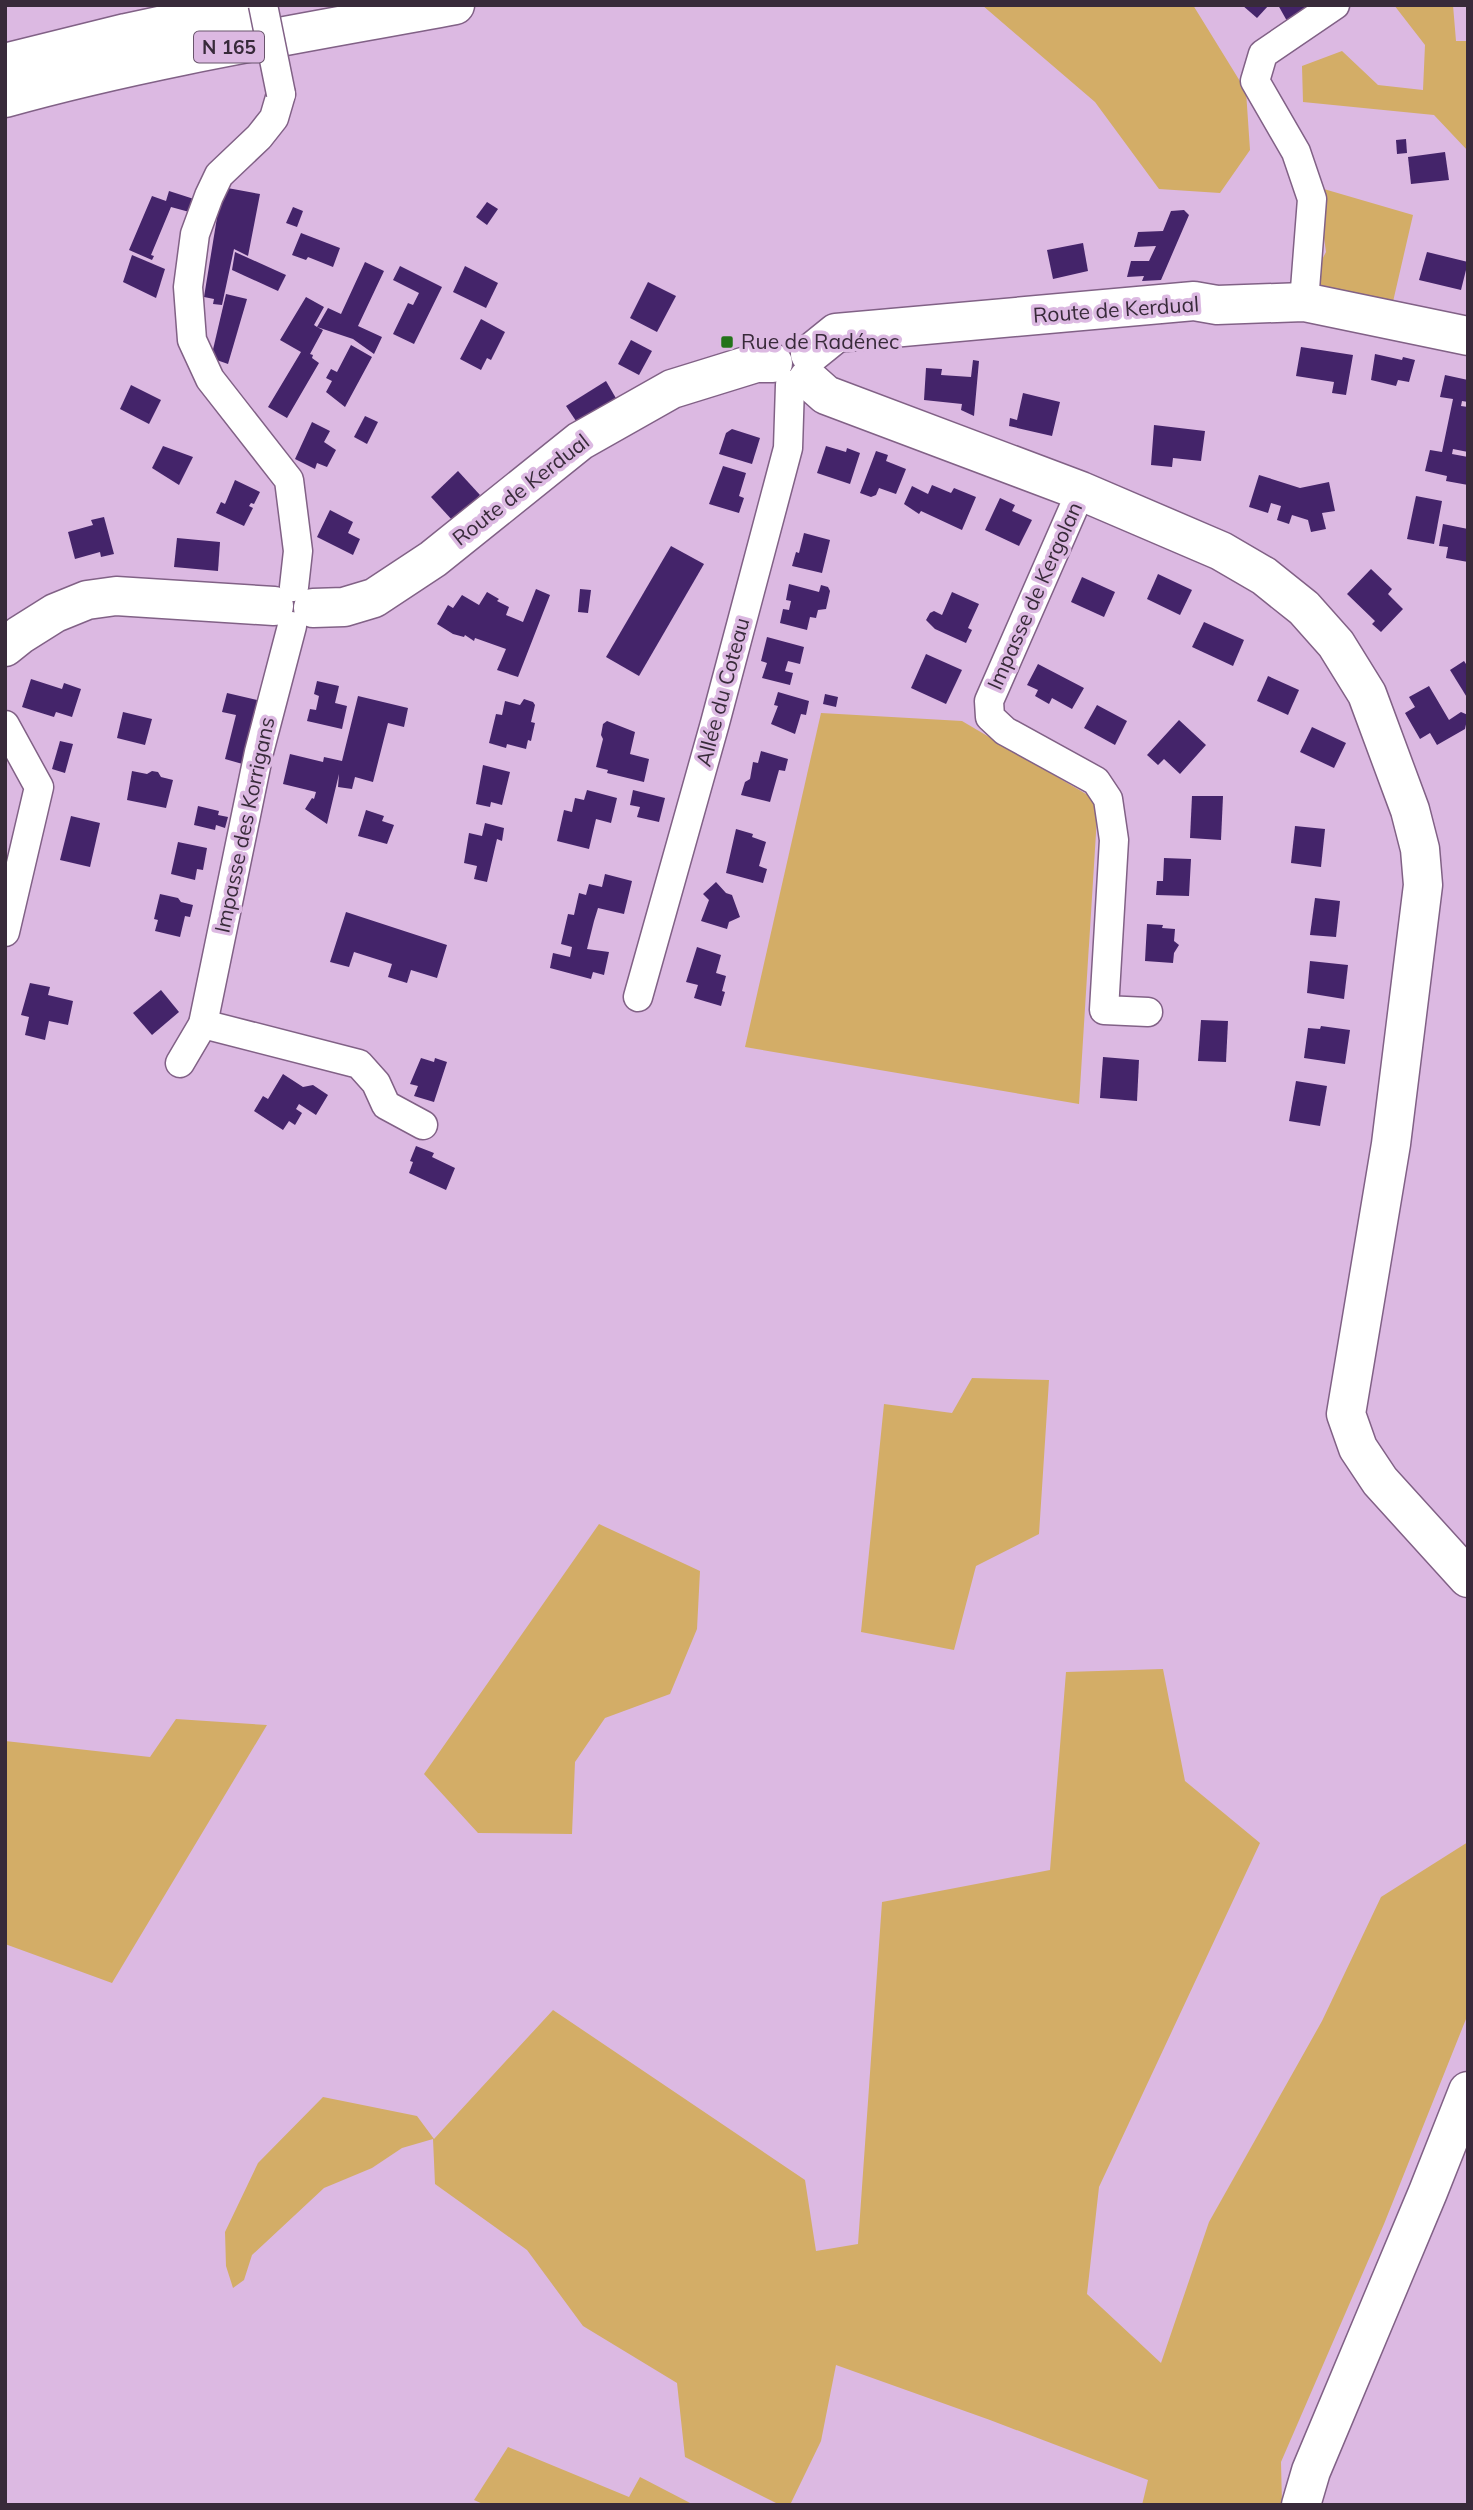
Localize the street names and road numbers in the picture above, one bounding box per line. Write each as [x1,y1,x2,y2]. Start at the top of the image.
road number: N 165 [194,32,264,62]
street label: Route de Kerdual [1032,290,1200,328]
street label: Route de Kerdual [447,428,594,551]
street label: Impasse de Kergolan [981,498,1087,694]
street label: Allée du Coteau [690,615,754,769]
street label: Impasse des Korrigans [208,714,280,935]

